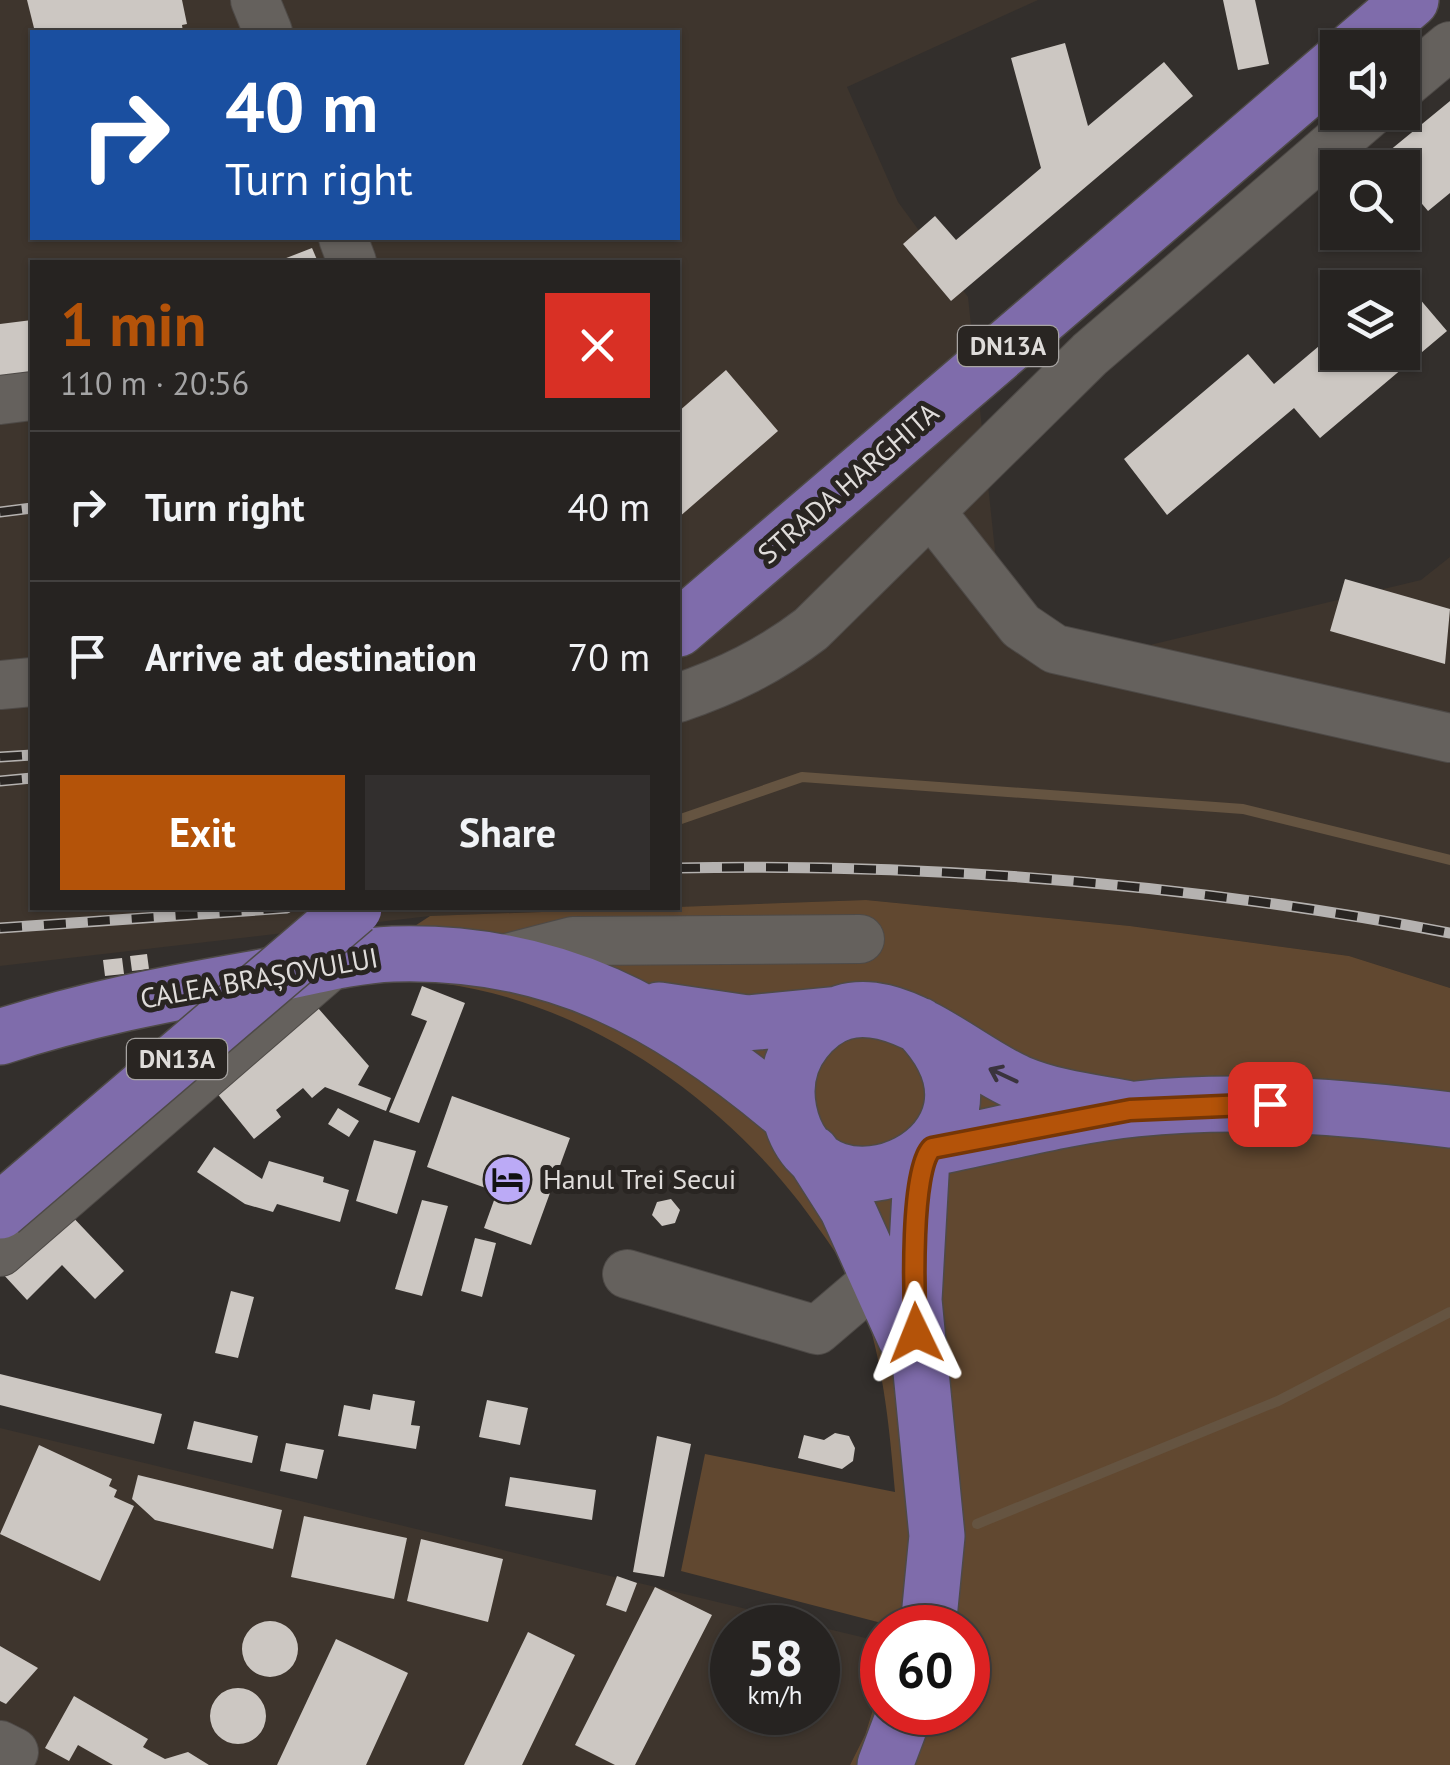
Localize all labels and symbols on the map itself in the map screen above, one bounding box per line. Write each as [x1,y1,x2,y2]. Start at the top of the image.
road number: DN13A [958,326,1058,366]
street label: STRADA HARGHITA [750,394,946,571]
street label: CALEA BRAȘOVULUI [137,938,381,1017]
road number: DN13A [127,1039,227,1079]
pin [1228,1062,1313,1147]
one-way arrow [989,1065,1019,1084]
hotel icon: Hanul Trei Secui [482,1153,534,1205]
place label: Hanul Trei Secui [543,1160,736,1197]
position arrow [864,1281,968,1385]
speed limit sign: 60 [860,1605,990,1735]

